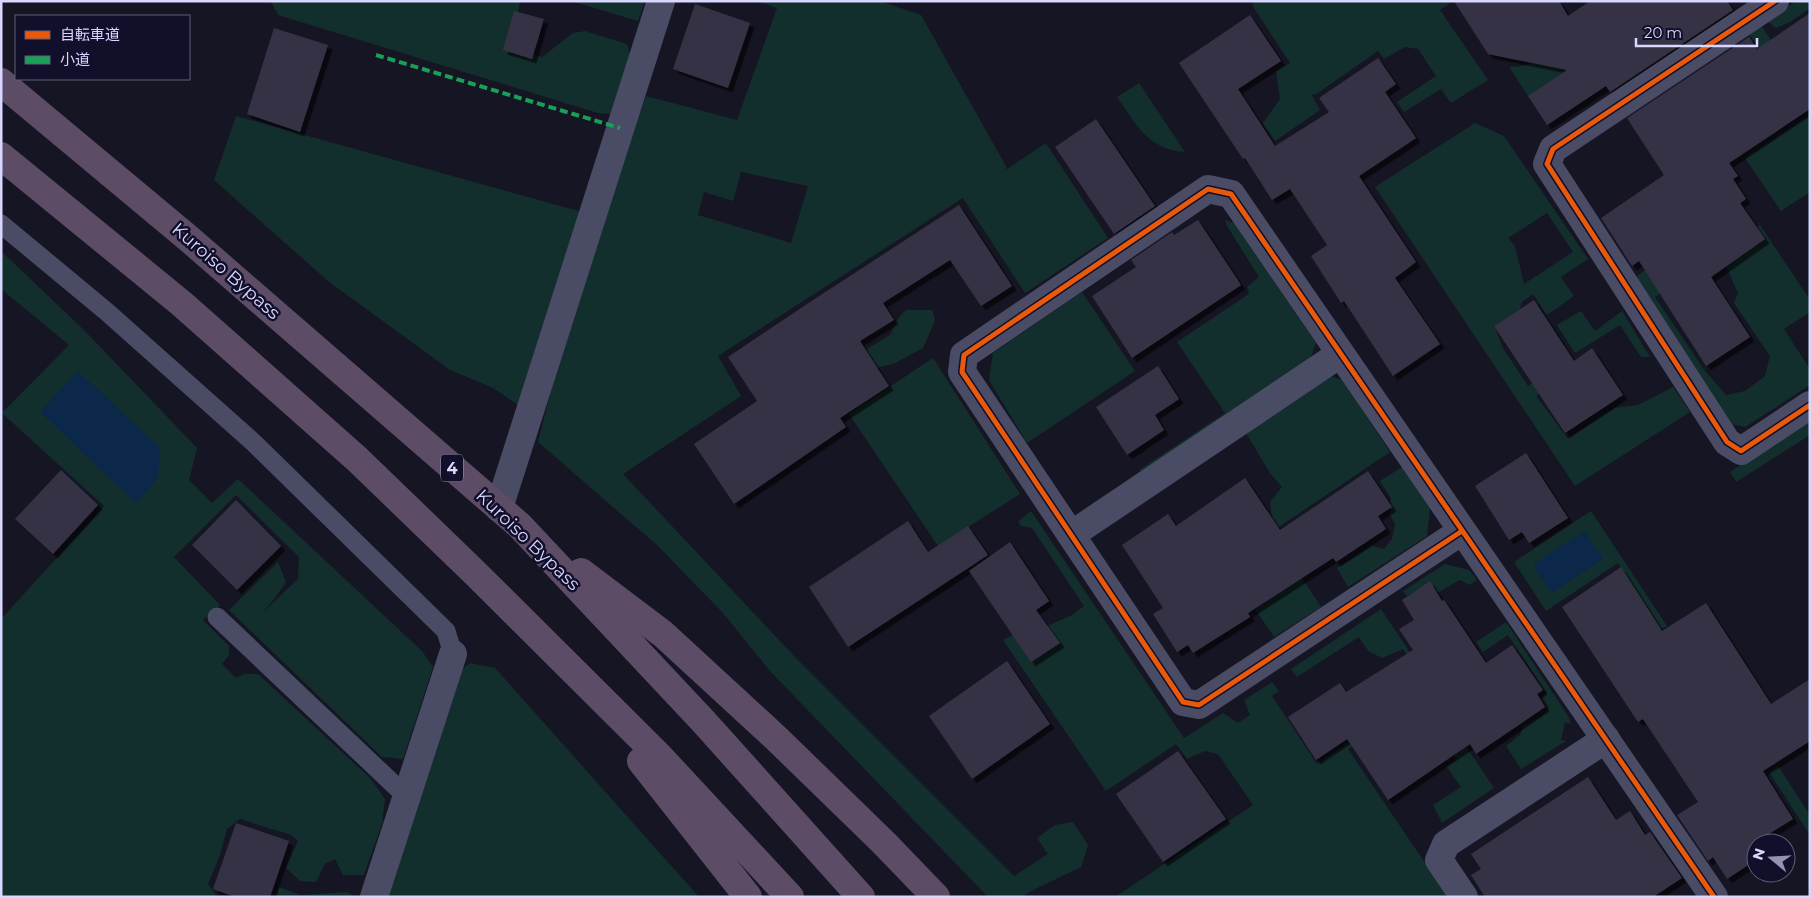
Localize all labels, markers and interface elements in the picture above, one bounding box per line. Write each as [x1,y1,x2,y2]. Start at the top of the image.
legend [15,15,190,80]
scale bar [1636,15,1757,47]
text: 20 m [1644,23,1682,42]
text: 自転車道 [60,25,120,44]
text: 小道 [60,50,90,69]
street label: Kuroiso Bypass [167,218,285,324]
road number: 4 [441,454,463,482]
street label: Kuroiso Bypass [471,485,585,595]
north arrow [1746,833,1796,883]
text: N [1748,846,1769,862]

